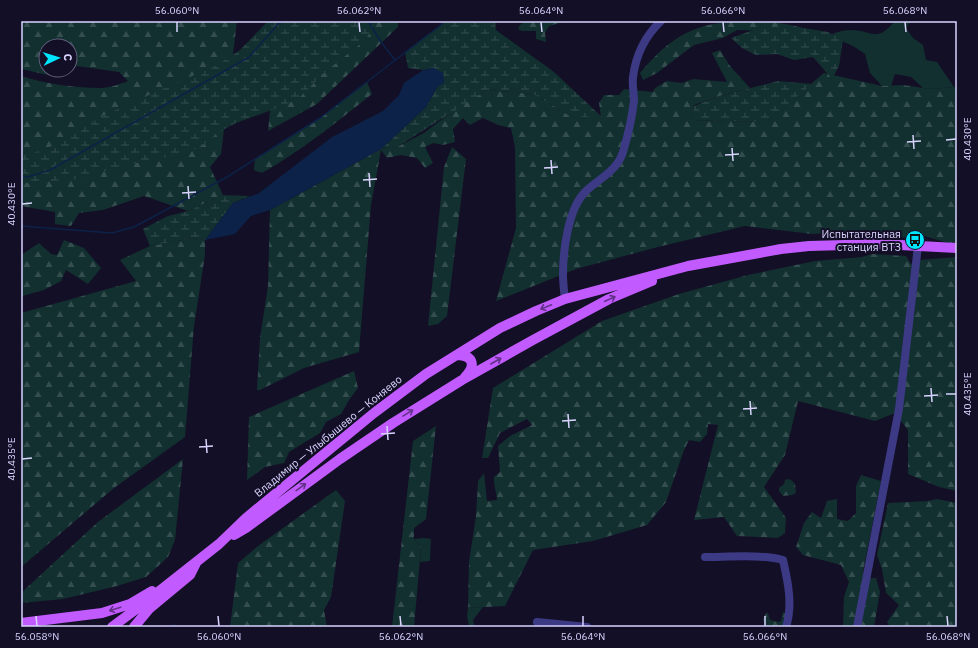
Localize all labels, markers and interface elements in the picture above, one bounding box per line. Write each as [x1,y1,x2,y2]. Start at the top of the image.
text: 56.060°N [155,4,199,17]
text: 56.062°N [337,4,381,17]
text: 56.064°N [519,4,563,17]
text: 56.066°N [701,4,745,17]
text: 56.068°N [883,4,927,17]
north arrow [38,38,78,78]
text: С [61,53,75,61]
text: 40.430°E [961,117,974,161]
text: 40.430°E [5,182,18,226]
place label: Испытательная станция ВТЗ [821,227,901,254]
bus stop icon: Испытательная станция ВТЗ [904,229,926,251]
one-way arrow [604,295,616,302]
one-way arrow [541,304,553,311]
one-way arrow [490,356,502,364]
street label: Владимир — Улыбышево — Коняево [251,372,405,500]
text: 40.435°E [961,372,974,416]
one-way arrow [402,409,414,417]
text: 40.435°E [5,437,18,481]
one-way arrow [296,483,307,491]
one-way arrow [109,605,121,613]
text: 56.058°N [15,630,59,643]
text: 56.060°N [197,630,241,643]
text: 56.062°N [379,630,423,643]
text: 56.064°N [561,630,605,643]
text: 56.066°N [743,630,787,643]
text: 56.068°N [926,630,970,643]

